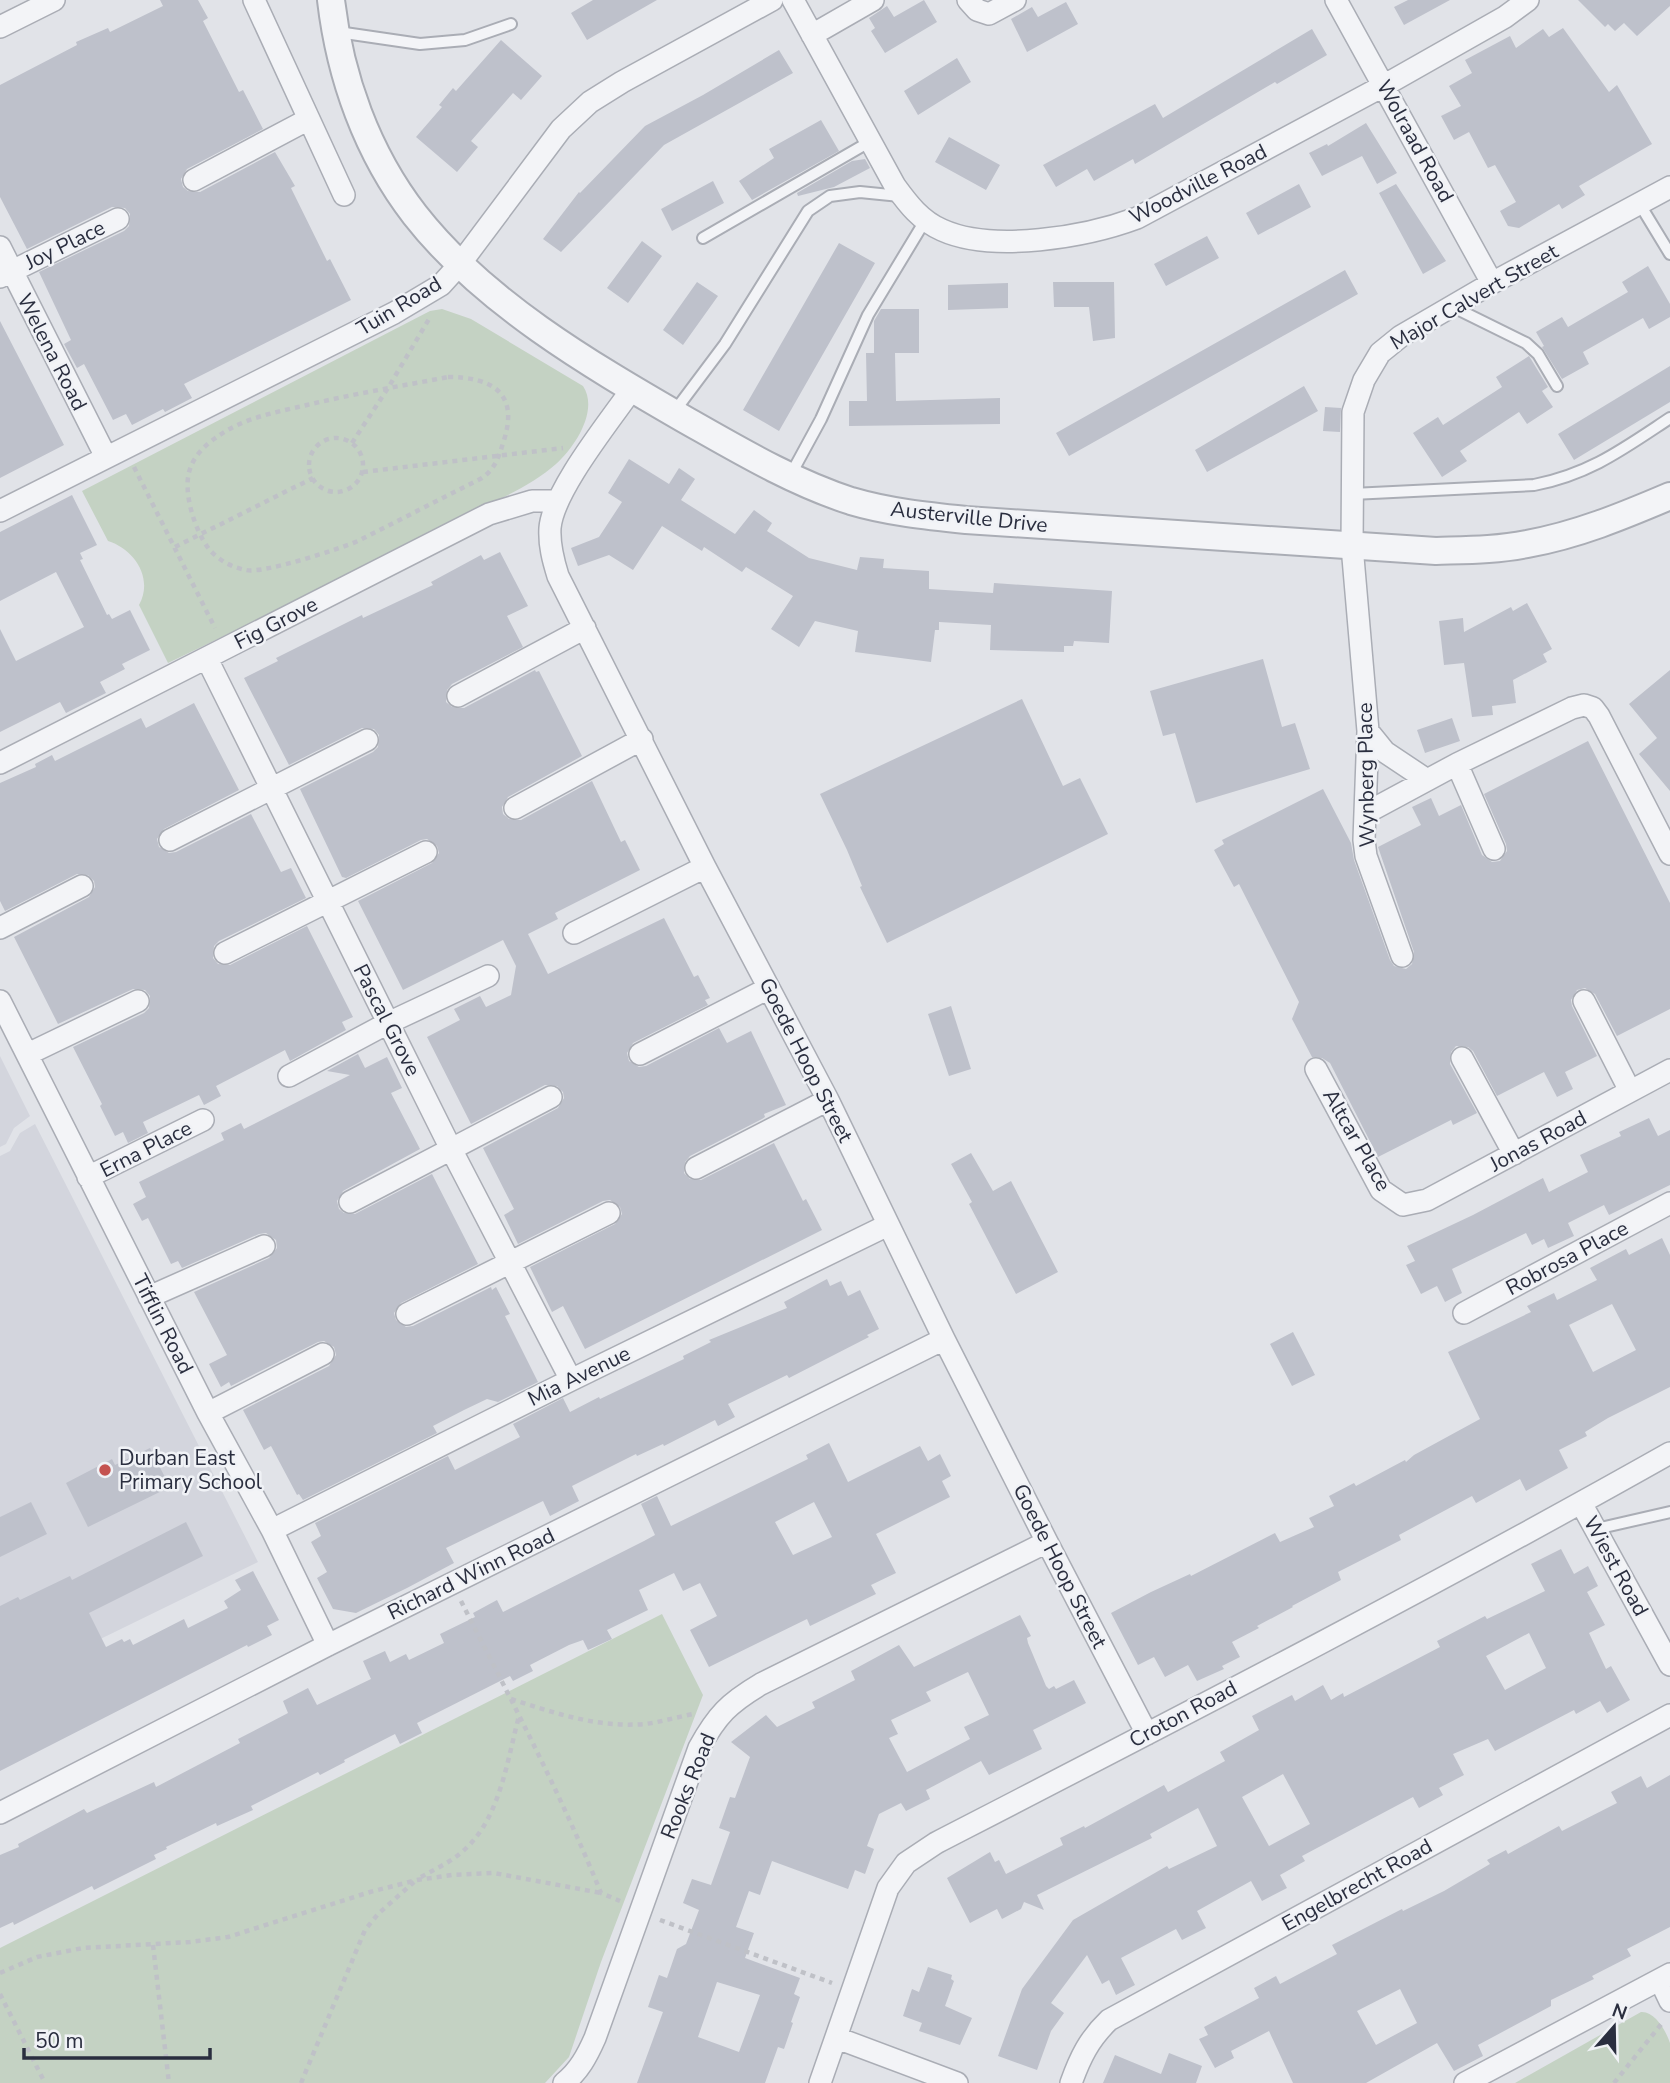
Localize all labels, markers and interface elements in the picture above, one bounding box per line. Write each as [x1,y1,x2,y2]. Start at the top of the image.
street label: Wolraad Road [1370,75,1460,207]
street label: Woodville Road [1124,137,1272,231]
street label: Joy Place [19,214,110,277]
street label: Major Calvert Street [1385,237,1564,356]
street label: Tuin Road [352,270,446,342]
street label: Welena Road [11,289,93,415]
street label: Austerville Drive [889,495,1049,539]
street label: Fig Grove [230,590,322,656]
street label: Wynberg Place [1351,702,1381,848]
street label: Pascal Grove [347,959,427,1081]
street label: Goede Hoop Street [752,973,860,1148]
street label: Altcar Place [1316,1084,1398,1196]
street label: Jonas Road [1484,1104,1591,1179]
street label: Erna Place [95,1114,197,1184]
street label: Robrosa Place [1501,1214,1633,1302]
street label: Tifflin Road [126,1269,200,1379]
street label: Mia Avenue [523,1339,635,1413]
place label: Durban East Primary School [119,1444,263,1496]
marker: Durban East Primary School [97,1462,113,1478]
street label: Goede Hoop Street [1006,1479,1114,1654]
street label: Wiest Road [1577,1511,1655,1621]
street label: Richard Winn Road [383,1521,559,1627]
street label: Croton Road [1124,1674,1242,1754]
street label: Rooks Road [654,1729,722,1843]
street label: Engelbrecht Road [1277,1832,1437,1938]
north arrow [1579,1992,1649,2062]
text: N [1608,1997,1631,2027]
scale bar [24,2016,210,2060]
text: 50 m [35,2027,84,2055]

